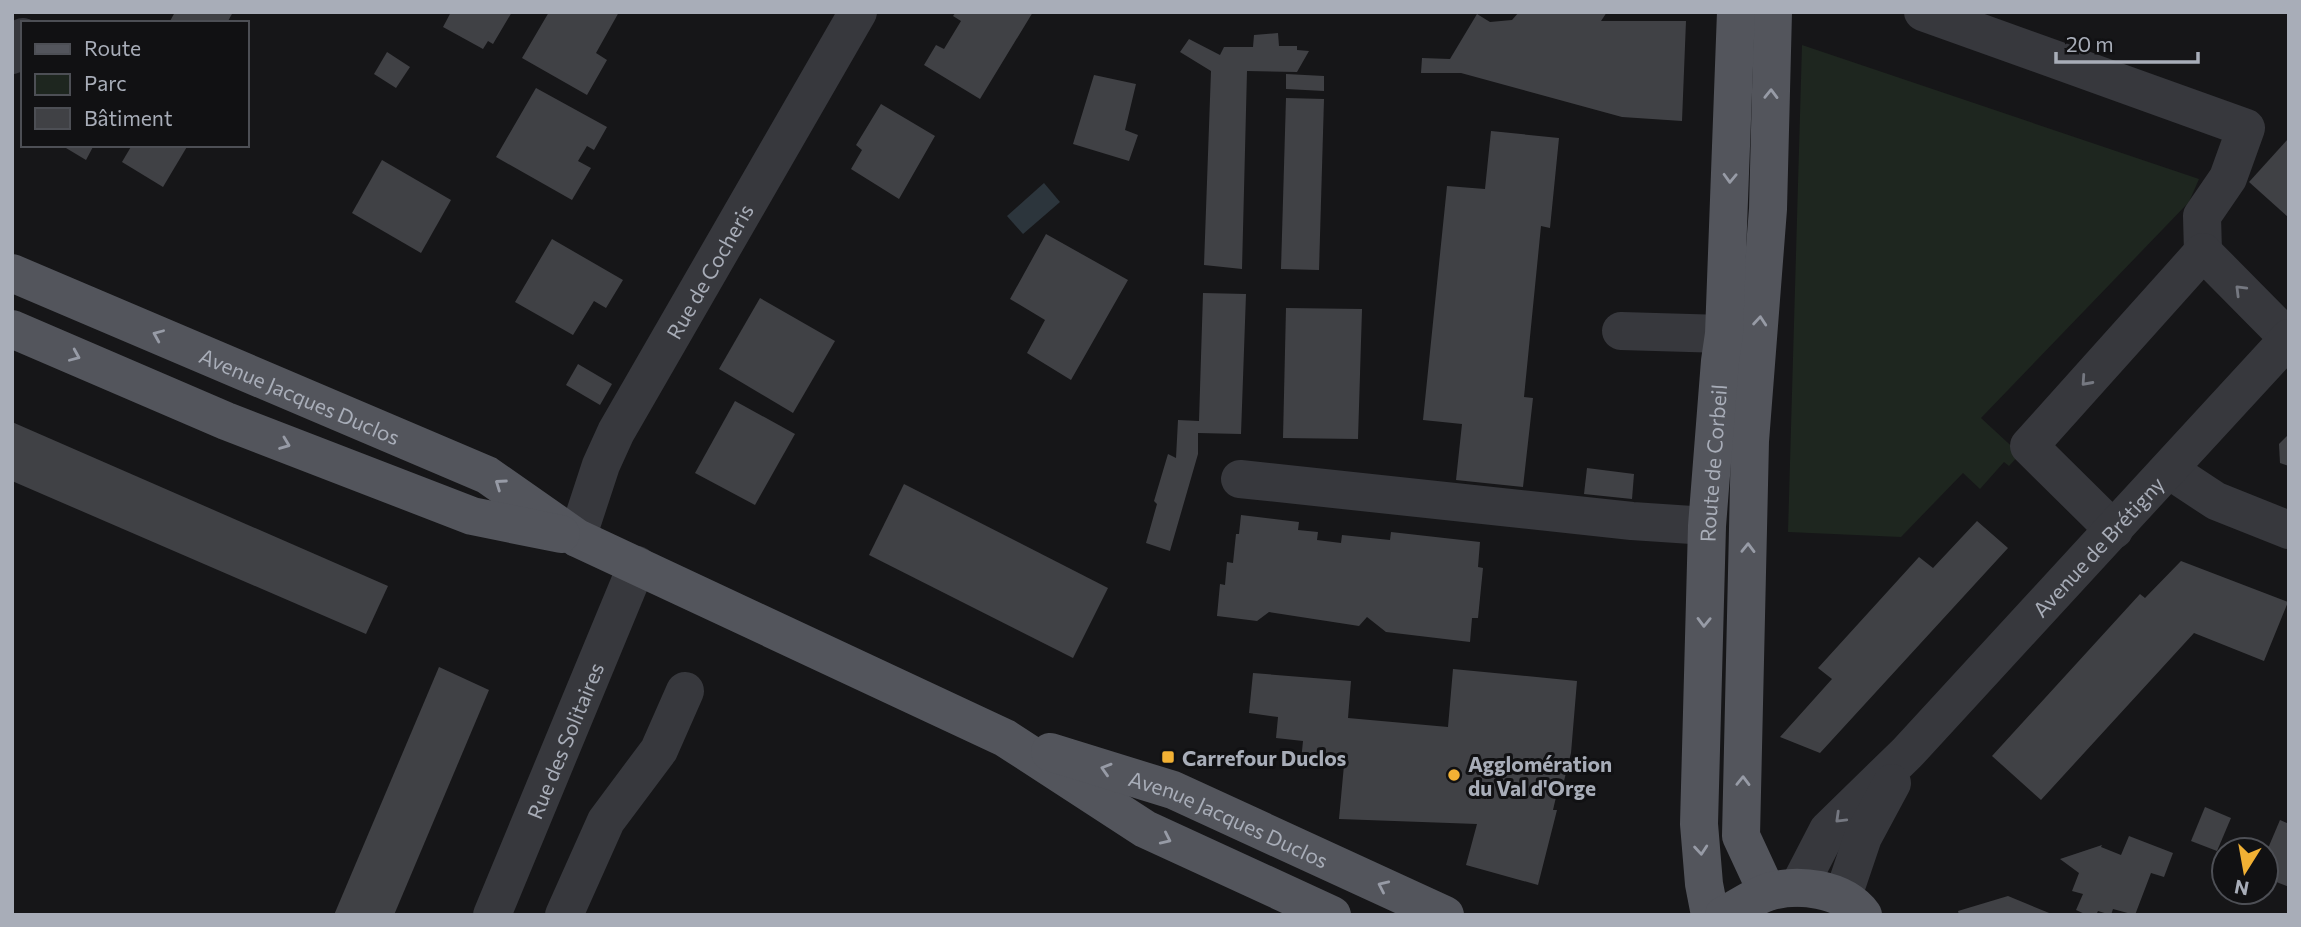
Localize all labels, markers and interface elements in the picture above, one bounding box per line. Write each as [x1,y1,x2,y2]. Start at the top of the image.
legend [21,21,248,147]
scale bar [2056,21,2198,65]
text: 20 m [2066,31,2114,56]
text: Route [84,35,141,60]
text: Parc [84,70,127,95]
one-way arrow [1764,88,1779,99]
text: Bâtiment [84,105,173,130]
one-way arrow [1722,173,1737,184]
street label: Rue de Cocheris [660,199,758,343]
one-way arrow [2236,285,2249,298]
one-way arrow [1752,315,1767,326]
one-way arrow [152,329,165,343]
street label: Avenue Jacques Duclos [196,342,404,449]
one-way arrow [68,348,80,362]
one-way arrow [2082,373,2094,386]
street label: Route de Corbeil [1694,383,1731,542]
one-way arrow [278,435,290,449]
street label: Avenue de Brétigny [2027,470,2168,621]
one-way arrow [495,480,508,492]
one-way arrow [1740,543,1756,553]
one-way arrow [1697,617,1712,628]
street label: Rue des Solitaires [521,658,608,822]
place label: Carrefour Duclos [1182,745,1346,770]
marker: Carrefour Duclos [1160,749,1176,765]
place label: Agglomération du Val d'Orge [1468,751,1612,800]
one-way arrow [1101,763,1113,777]
street label: Avenue Jacques Duclos [1126,765,1333,872]
marker: Agglomération du Val d'Orge [1446,767,1462,783]
one-way arrow [1735,775,1750,786]
one-way arrow [1836,809,1849,822]
one-way arrow [1159,830,1171,844]
north arrow [2210,836,2280,906]
one-way arrow [1693,844,1708,855]
text: N [2232,876,2251,901]
one-way arrow [1378,880,1390,894]

